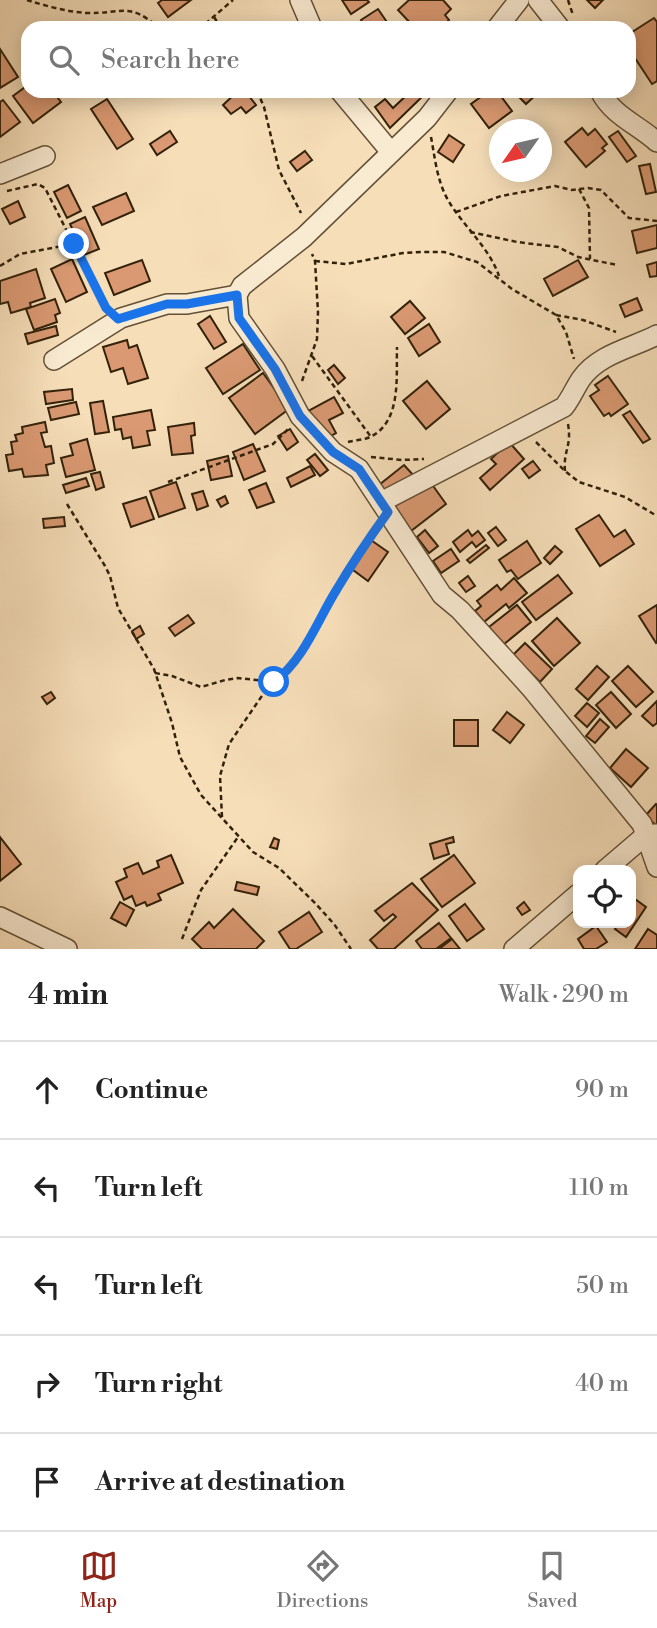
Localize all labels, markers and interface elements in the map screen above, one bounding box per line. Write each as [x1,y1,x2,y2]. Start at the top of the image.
search box [21,21,636,98]
icon: search [45,41,83,79]
text: Search here [101,44,240,76]
north arrow [489,119,552,182]
route end [58,228,89,259]
route start [258,666,289,697]
map controls [573,865,636,928]
button: locate [573,865,636,928]
text: 4 min [28,976,108,1014]
text: Walk · 290 m [499,981,629,1009]
icon: ahead [28,1071,66,1109]
text: Continue [95,1074,208,1106]
text: 90 m [575,1076,629,1104]
icon: left [28,1169,66,1207]
text: Turn left [95,1172,203,1204]
text: 110 m [569,1174,629,1202]
icon: left [28,1267,66,1305]
text: Turn left [95,1270,203,1302]
text: 50 m [576,1272,629,1300]
icon: right [28,1365,66,1403]
text: Turn right [95,1368,223,1400]
text: 40 m [575,1370,629,1398]
icon: arrive [28,1463,66,1501]
text: Arrive at destination [95,1466,345,1498]
tab: Map [80,1547,118,1613]
tab: Directions [277,1547,368,1613]
tab: Saved [528,1547,577,1613]

